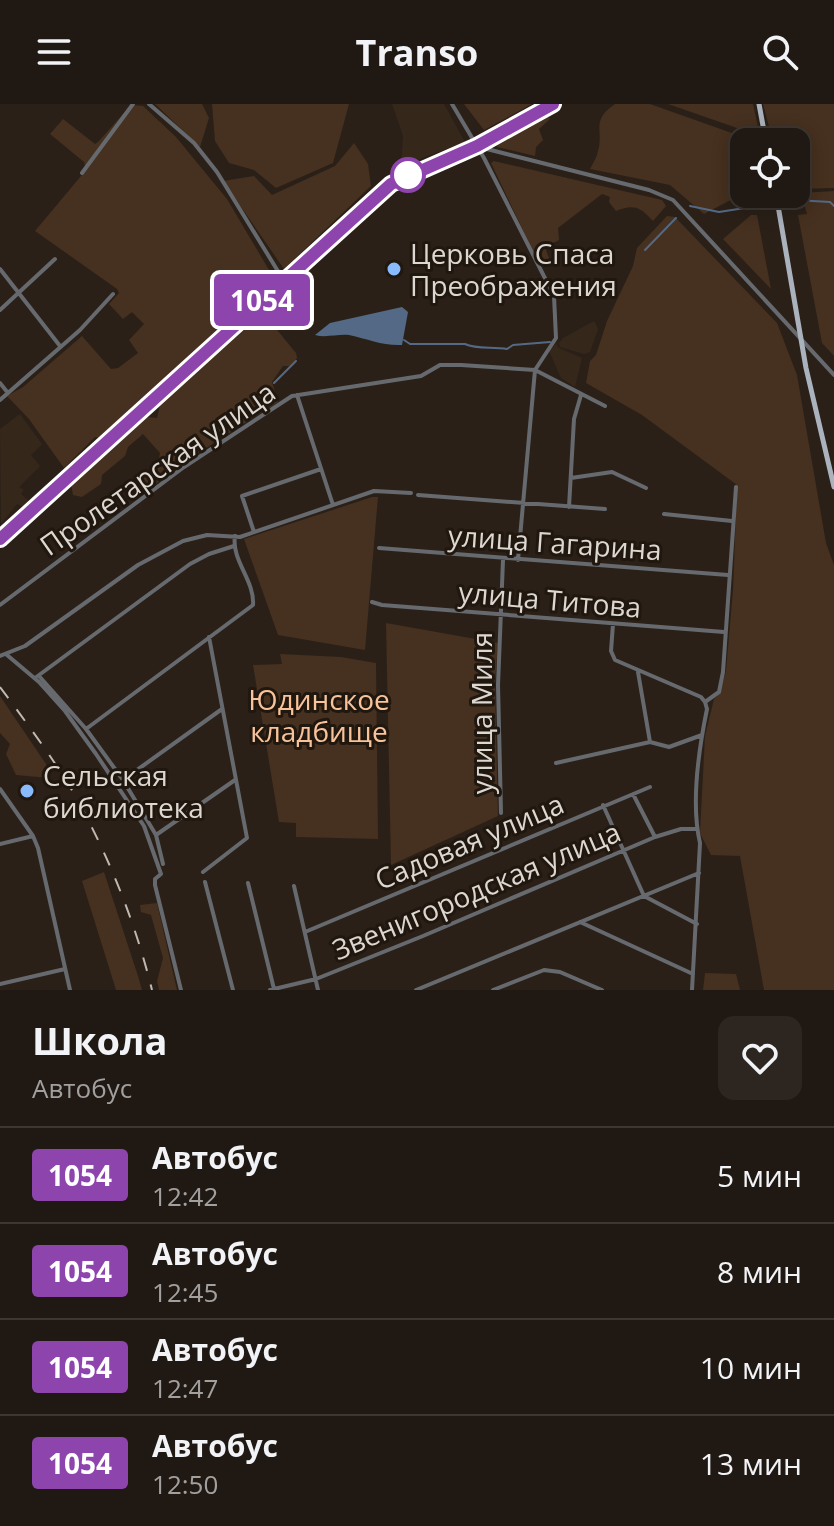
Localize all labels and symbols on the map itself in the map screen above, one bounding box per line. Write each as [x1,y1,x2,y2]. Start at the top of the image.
unlabelled marker [391,158,425,192]
place label: Церковь Спаса Преображения [410,234,617,304]
marker: Церковь Спаса Преображения [385,260,403,278]
line badge: 1054 [206,274,318,326]
street label: Пролетарская улица [32,372,282,564]
street label: улица Гагарина [447,516,663,568]
street label: улица Титова [457,572,643,626]
street label: улица Миля [462,632,500,794]
park label: Юдинское кладбище [248,680,390,750]
place label: Сельская библиотека [43,756,204,826]
marker: Сельская библиотека [18,782,36,800]
street label: Садовая улица [369,784,569,898]
street label: Звенигородская улица [326,812,626,968]

